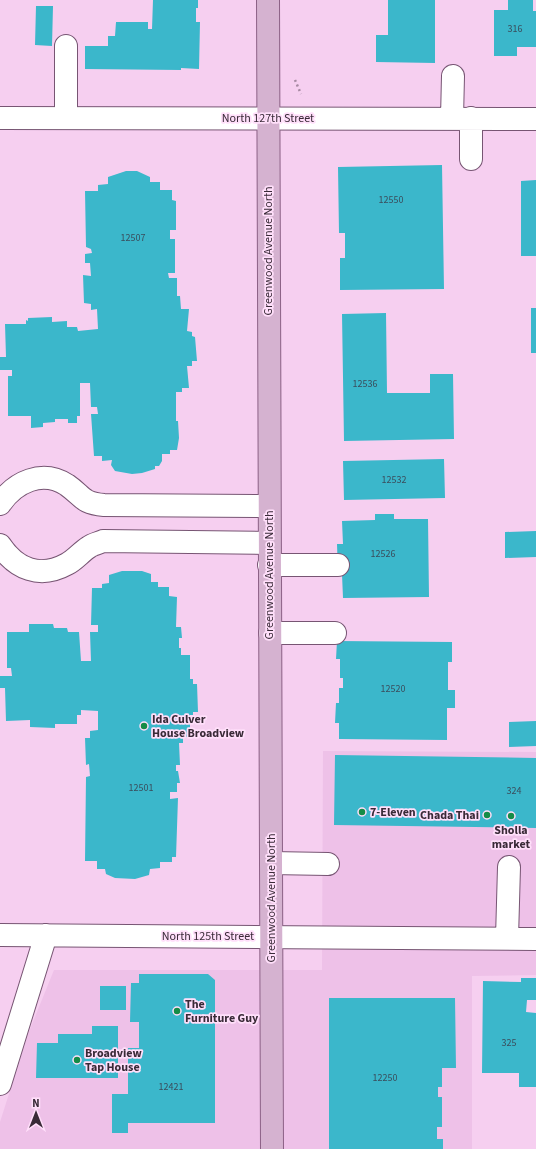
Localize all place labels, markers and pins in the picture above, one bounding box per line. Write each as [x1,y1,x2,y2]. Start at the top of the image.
place label: Ida Culver House Broadview [152,711,245,742]
marker: Ida Culver House Broadview [139,721,149,731]
place label: 7-Eleven [370,804,416,821]
marker: 7-Eleven [357,807,367,817]
place label: Chada Thai [420,807,479,824]
marker: Chada Thai [482,810,492,820]
marker: Sholla market [506,811,516,821]
place label: Sholla market [492,822,531,853]
place label: The Furniture Guy [185,996,259,1027]
marker: The Furniture Guy [172,1006,182,1016]
place label: Broadview Tap House [85,1045,142,1076]
marker: Broadview Tap House [72,1055,82,1065]

